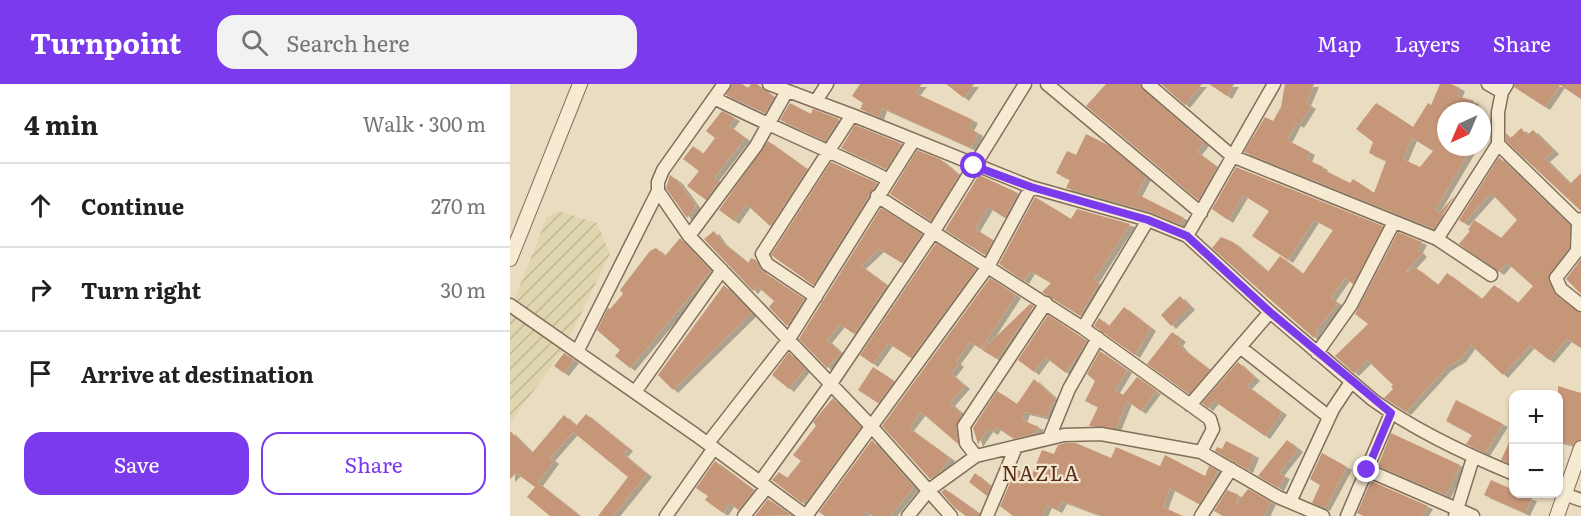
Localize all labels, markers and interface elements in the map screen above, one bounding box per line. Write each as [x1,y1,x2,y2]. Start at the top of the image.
search box [217,15,637,69]
text: Turnpoint [30,21,181,63]
icon: search [238,26,271,59]
text: Search here [286,26,410,59]
text: Map [1317,27,1362,58]
text: Layers [1395,27,1460,58]
text: Share [1493,27,1551,58]
north arrow [1437,102,1491,156]
text: 4 min [24,104,98,143]
text: Walk · 300 m [363,108,486,138]
route start [960,152,986,178]
icon: ahead [24,189,57,222]
text: Continue [81,189,184,222]
text: 270 m [431,190,486,220]
icon: right [24,273,57,306]
text: Turn right [81,273,201,306]
text: 30 m [440,274,486,304]
icon: arrive [24,357,57,390]
text: Arrive at destination [81,357,314,390]
map controls [1509,390,1563,498]
button: + [1509,390,1563,444]
button: Save [24,432,249,495]
button: Share [261,432,486,495]
button: − [1509,444,1563,498]
route end [1353,456,1379,482]
district label: NAZLA [1002,457,1080,487]

